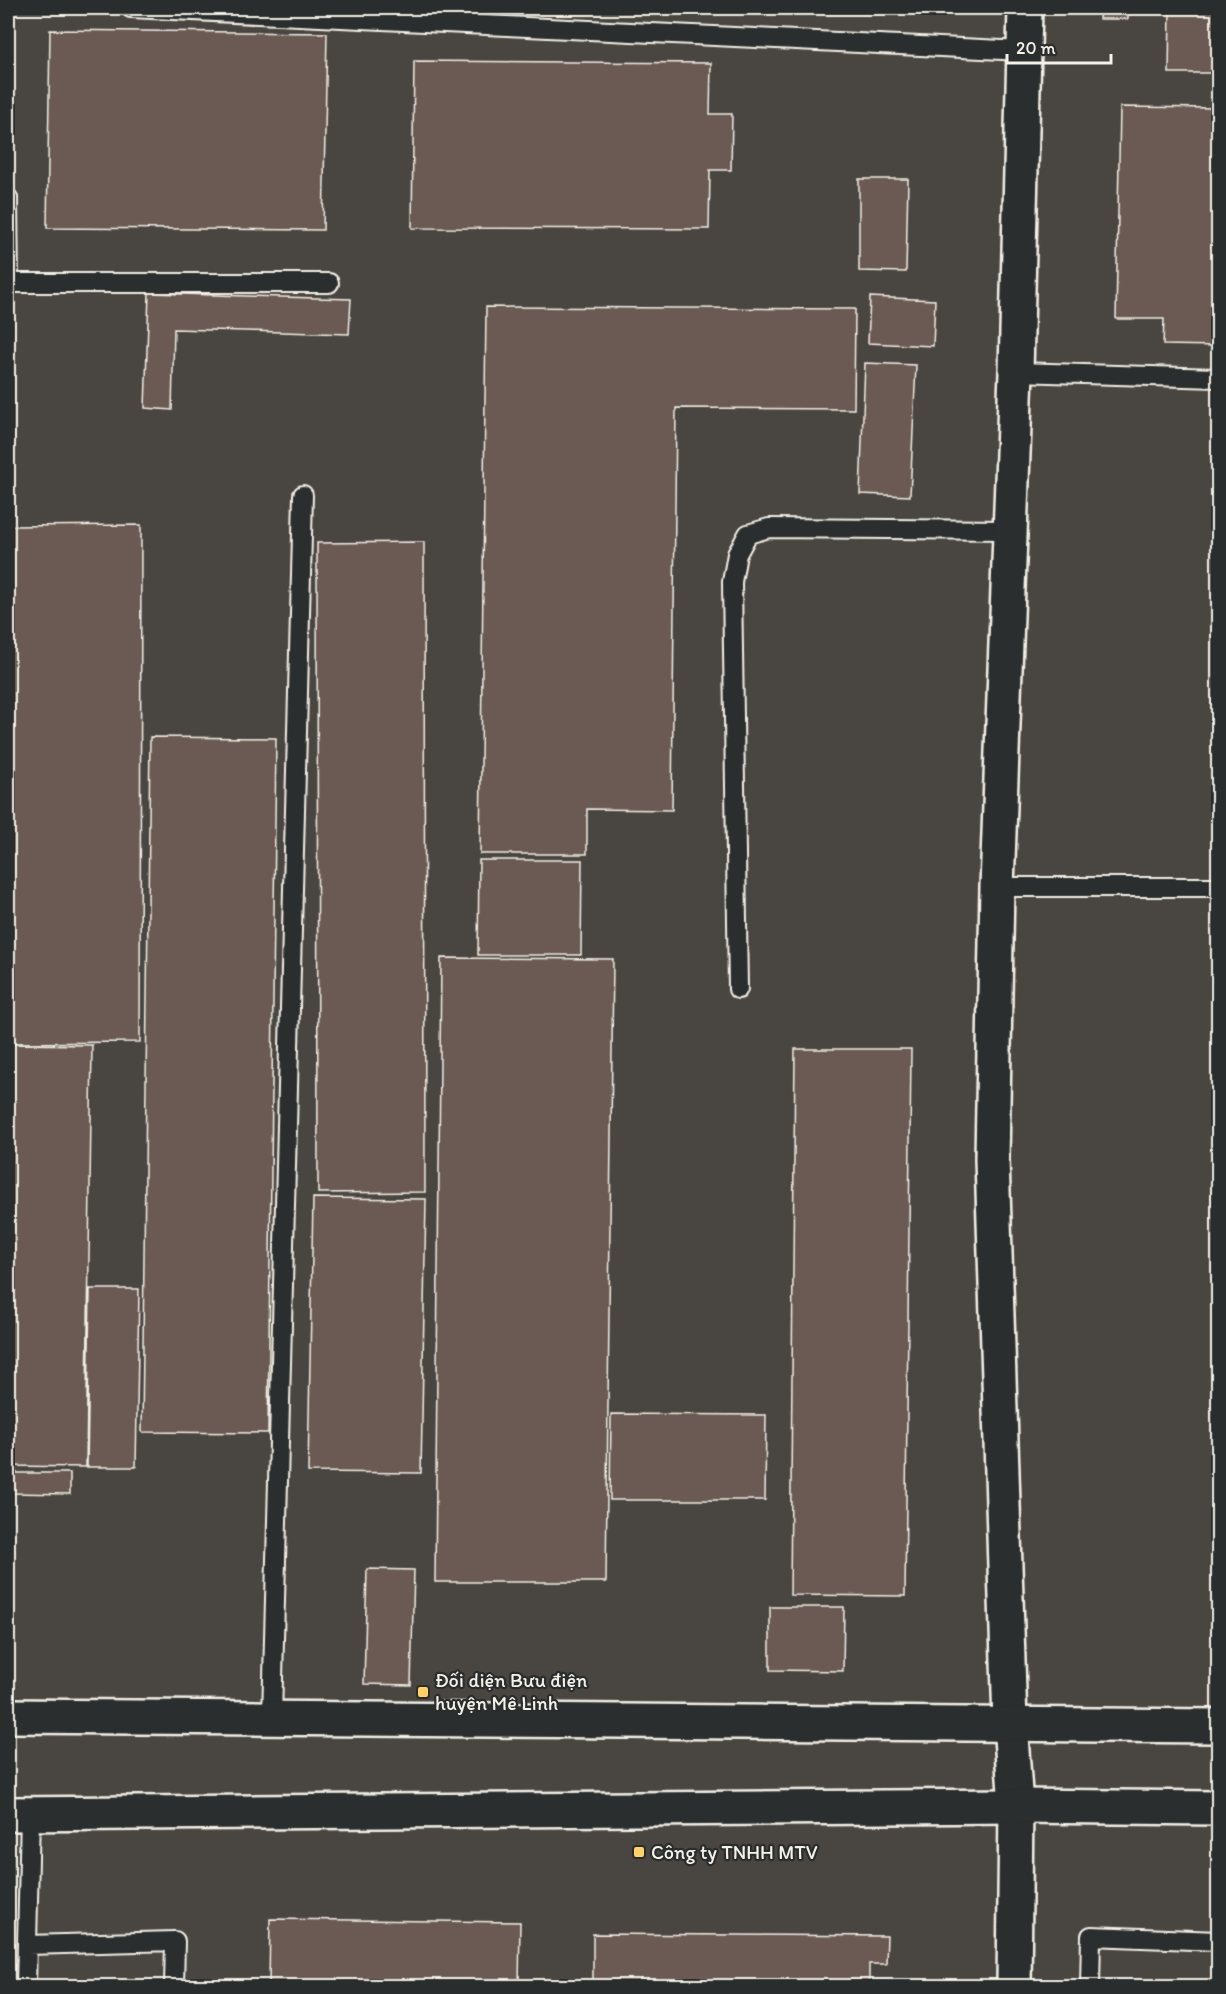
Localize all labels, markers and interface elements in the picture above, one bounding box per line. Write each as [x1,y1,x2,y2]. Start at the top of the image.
scale bar [1007,27,1110,65]
text: 20 m [1016,37,1056,59]
place label: Đối diện Bưu điện huyện Mê Linh [435,1668,587,1715]
marker: Đối diện Bưu điện huyện Mê Linh [416,1685,430,1699]
place label: Công ty TNHH MTV [651,1840,818,1864]
marker: Công ty TNHH MTV [632,1845,646,1859]

